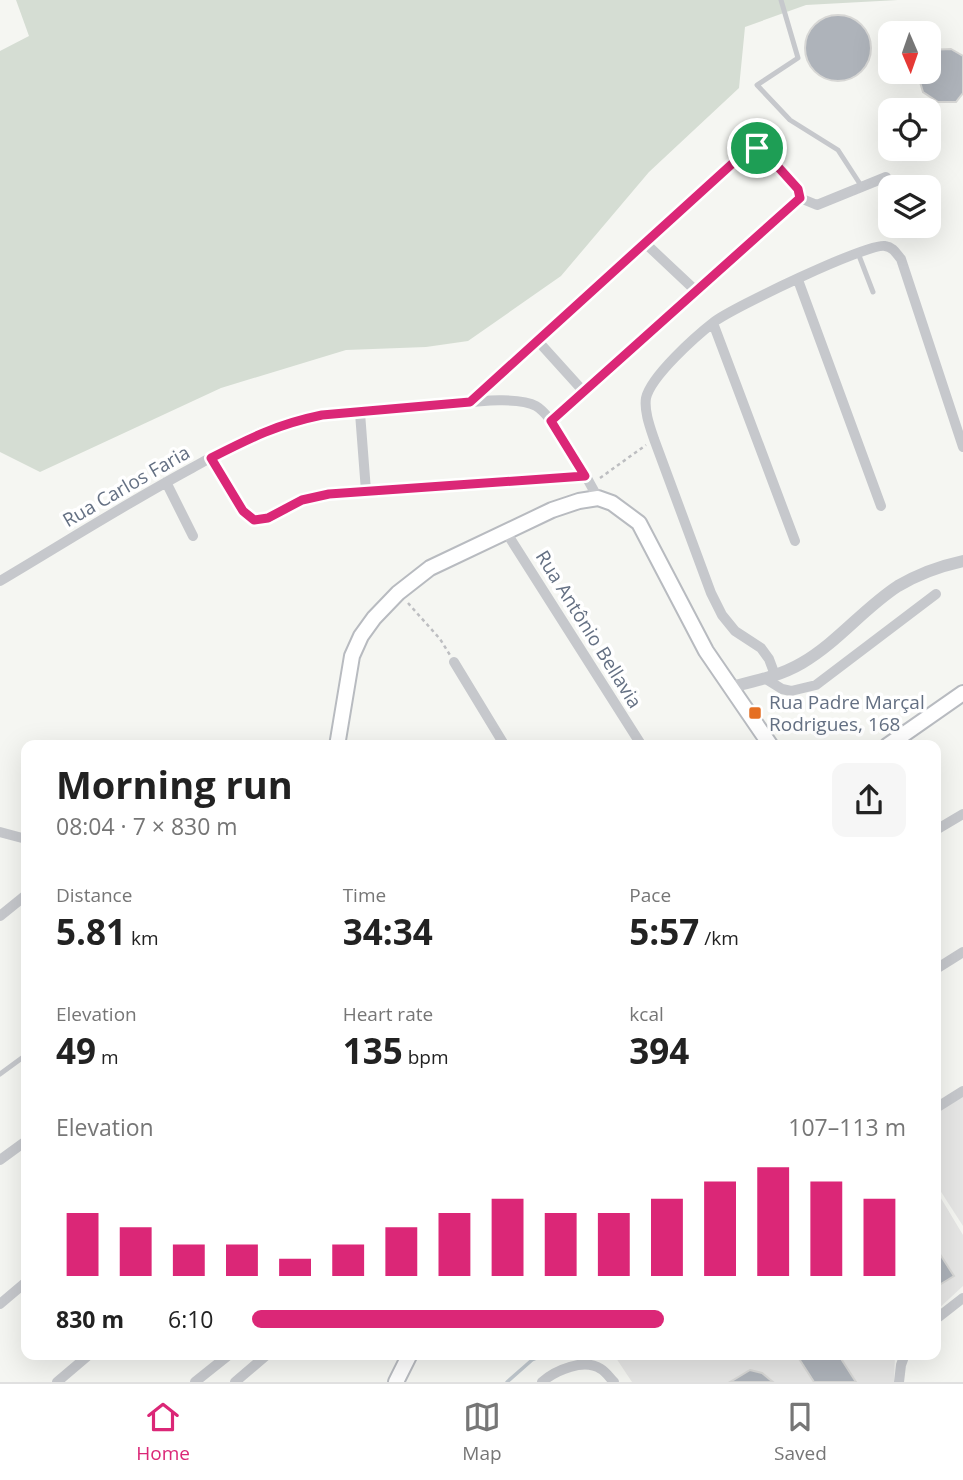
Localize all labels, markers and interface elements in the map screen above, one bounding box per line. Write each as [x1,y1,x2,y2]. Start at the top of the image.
north arrow [878,21,942,84]
map controls [878,21,941,238]
button: locate [878,98,941,161]
pin [727,118,787,178]
icon: arrive [738,129,776,167]
button: layers [878,175,941,238]
street label: Rua Carlos Faria [58,439,194,533]
street label: Rua Antônio Bellavia [530,545,648,713]
place label: Rua Padre Marçal Rodrigues, 168 [769,689,925,737]
marker: Rua Padre Marçal Rodrigues, 168 [747,705,763,721]
text: Morning run [56,758,293,810]
button: share [832,763,906,837]
text: 08:04 · 7 × 830 m [56,810,238,842]
text: Distance [56,882,132,908]
text: Time [343,882,386,908]
text: Pace [629,882,671,908]
text: 5.81 [56,908,126,955]
text: 34:34 [343,908,433,955]
text: 5:57 [629,908,699,955]
text: km [126,925,159,951]
text: /km [699,925,739,951]
text: Elevation [56,1001,137,1027]
text: Heart rate [343,1001,433,1027]
text: kcal [629,1001,664,1027]
text: 49 [56,1027,96,1074]
text: 135 [343,1027,403,1074]
text: 394 [629,1027,689,1074]
text: m [96,1044,119,1070]
text: bpm [403,1044,448,1070]
text: Elevation [56,1111,154,1143]
text: 107–113 m [788,1111,906,1143]
text: 830 m [56,1303,124,1335]
text: 6:10 [168,1303,214,1335]
tab: Home [136,1398,190,1466]
tab: Map [462,1398,502,1466]
tab: Saved [774,1398,827,1466]

